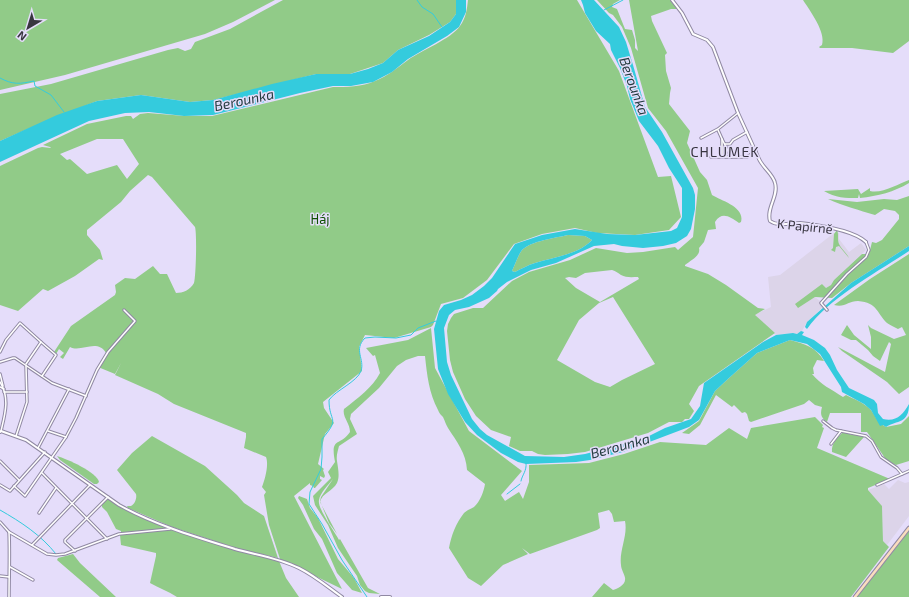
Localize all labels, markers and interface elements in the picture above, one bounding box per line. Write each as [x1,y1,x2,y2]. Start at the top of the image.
north arrow [8,8,48,48]
text: N [14,29,29,44]
water label: Berounka [616,54,653,117]
water label: Berounka [212,85,275,114]
district label: CHLUMEK [691,143,760,160]
park label: Háj [310,211,330,227]
street label: K Papírně [776,215,834,237]
water label: Berounka [588,429,651,462]

